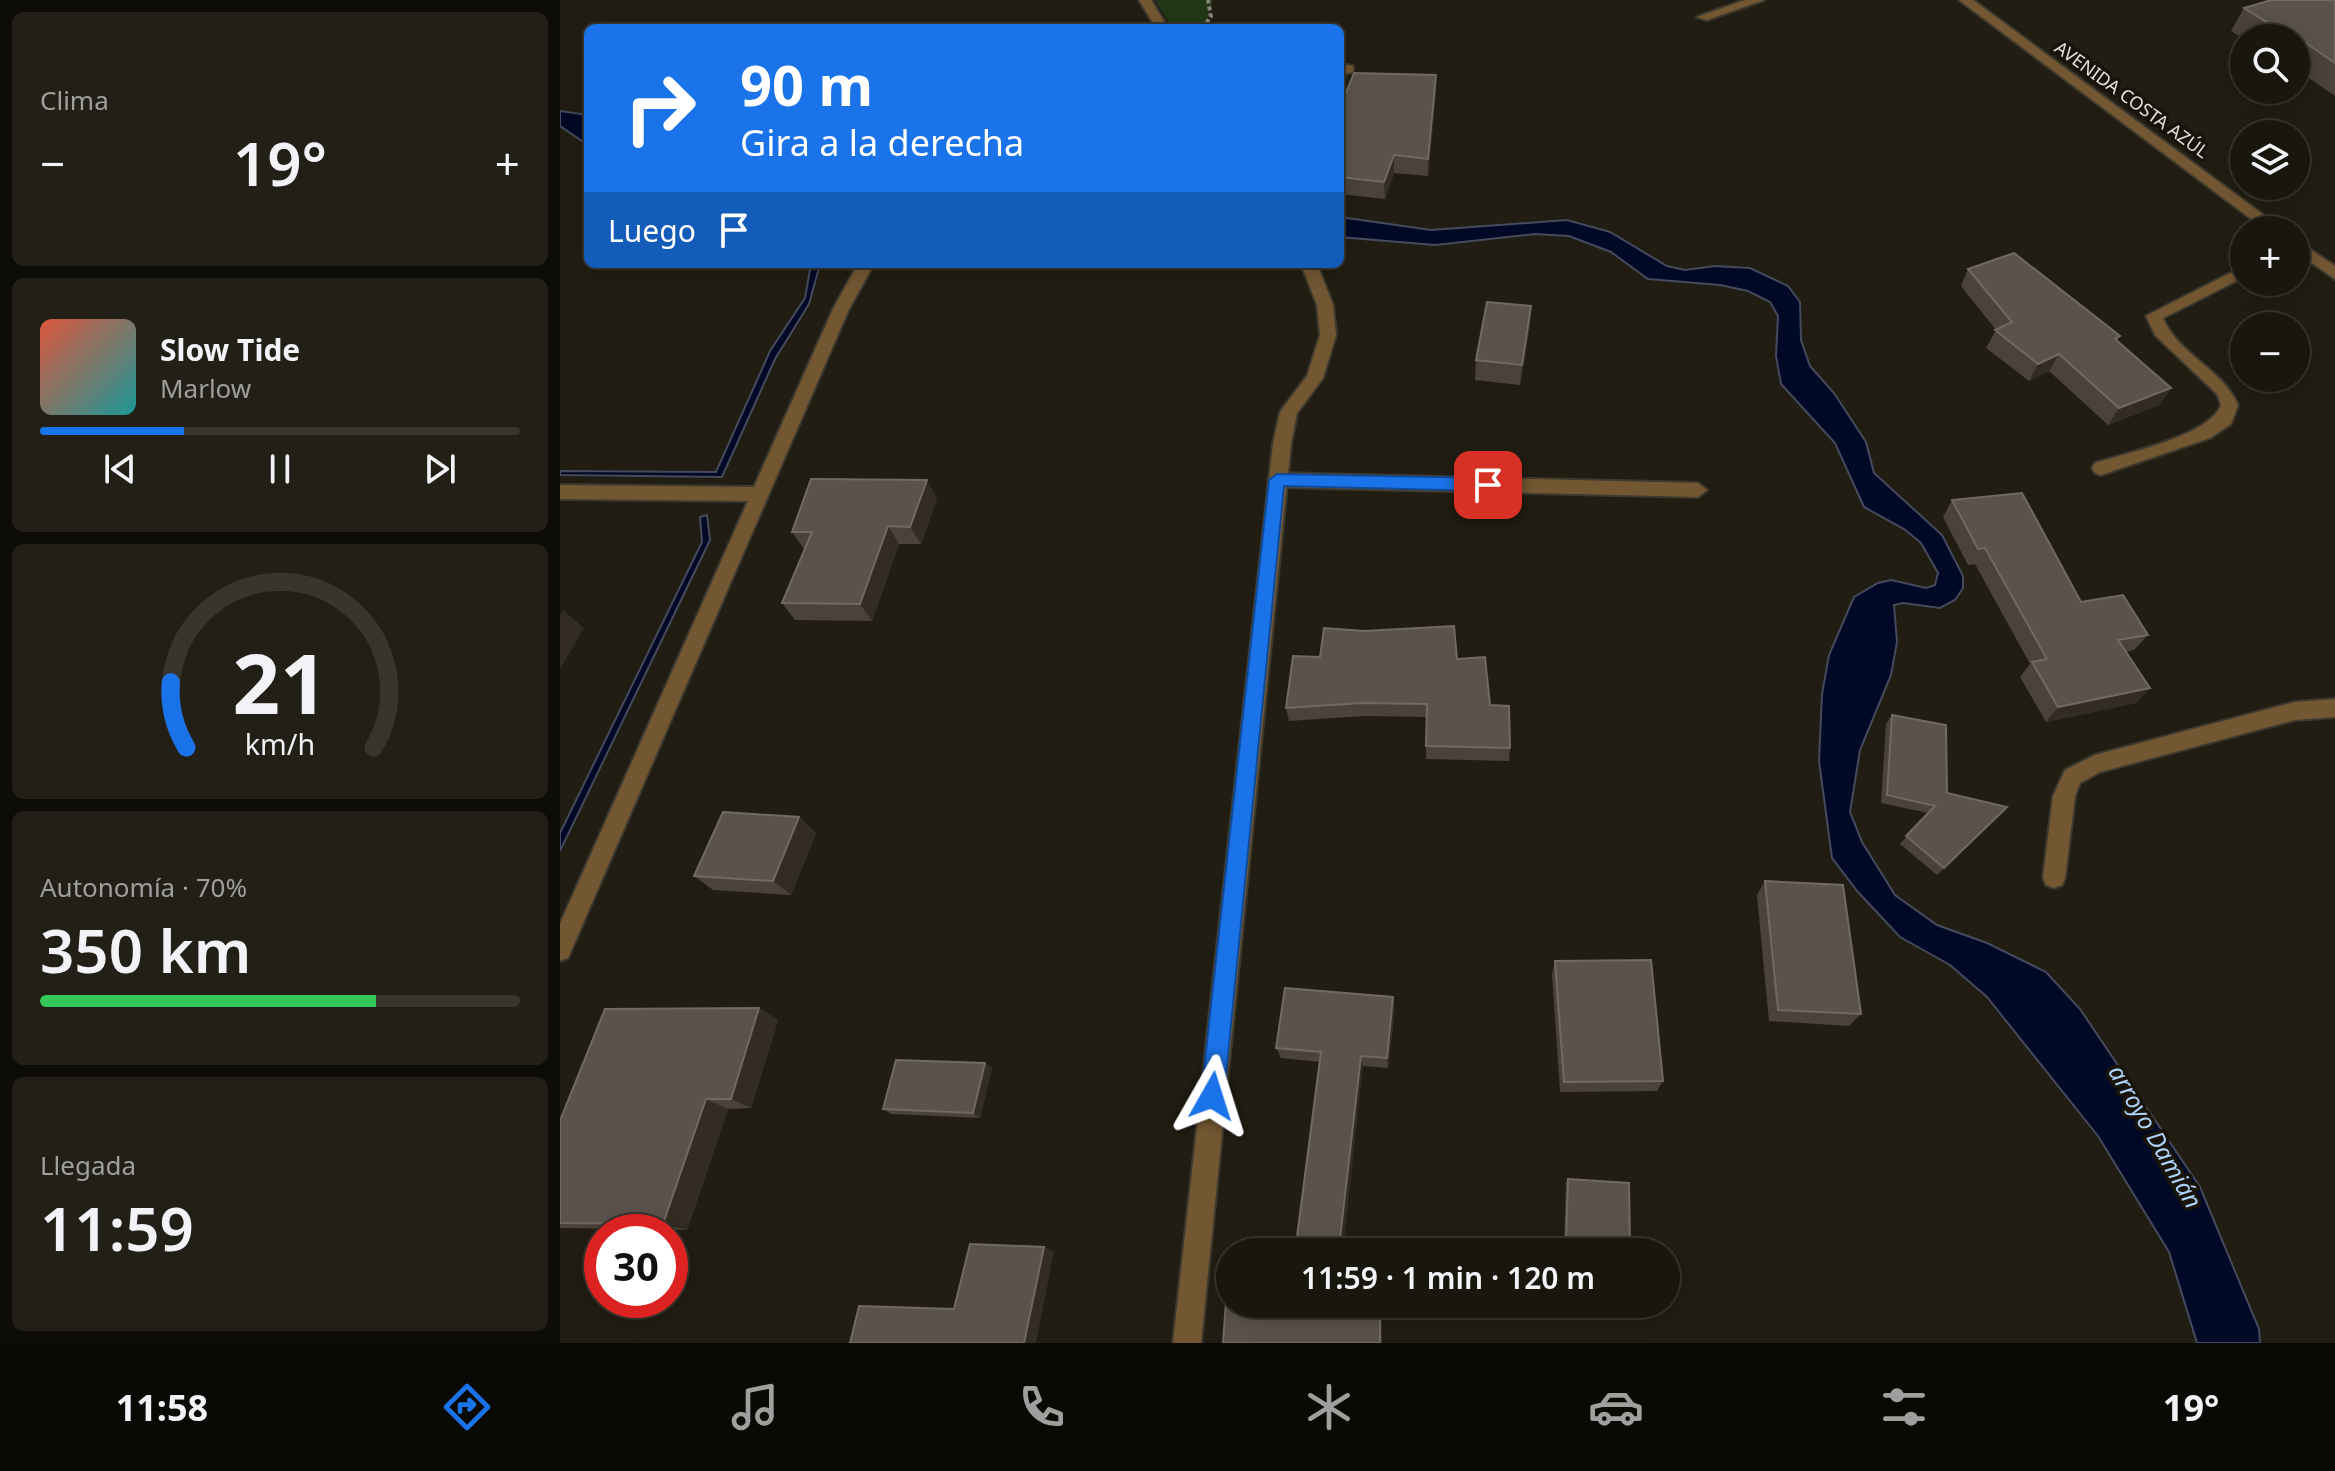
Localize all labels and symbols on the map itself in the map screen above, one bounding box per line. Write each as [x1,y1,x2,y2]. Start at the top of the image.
street label: AVENIDA COSTA AZÚL [2050,35,2214,163]
pin [1454,451,1522,519]
position arrow [1170,1054,1254,1138]
water label: arroyo Damián [2102,1058,2210,1214]
speed limit sign: 30 [584,1214,688,1318]

